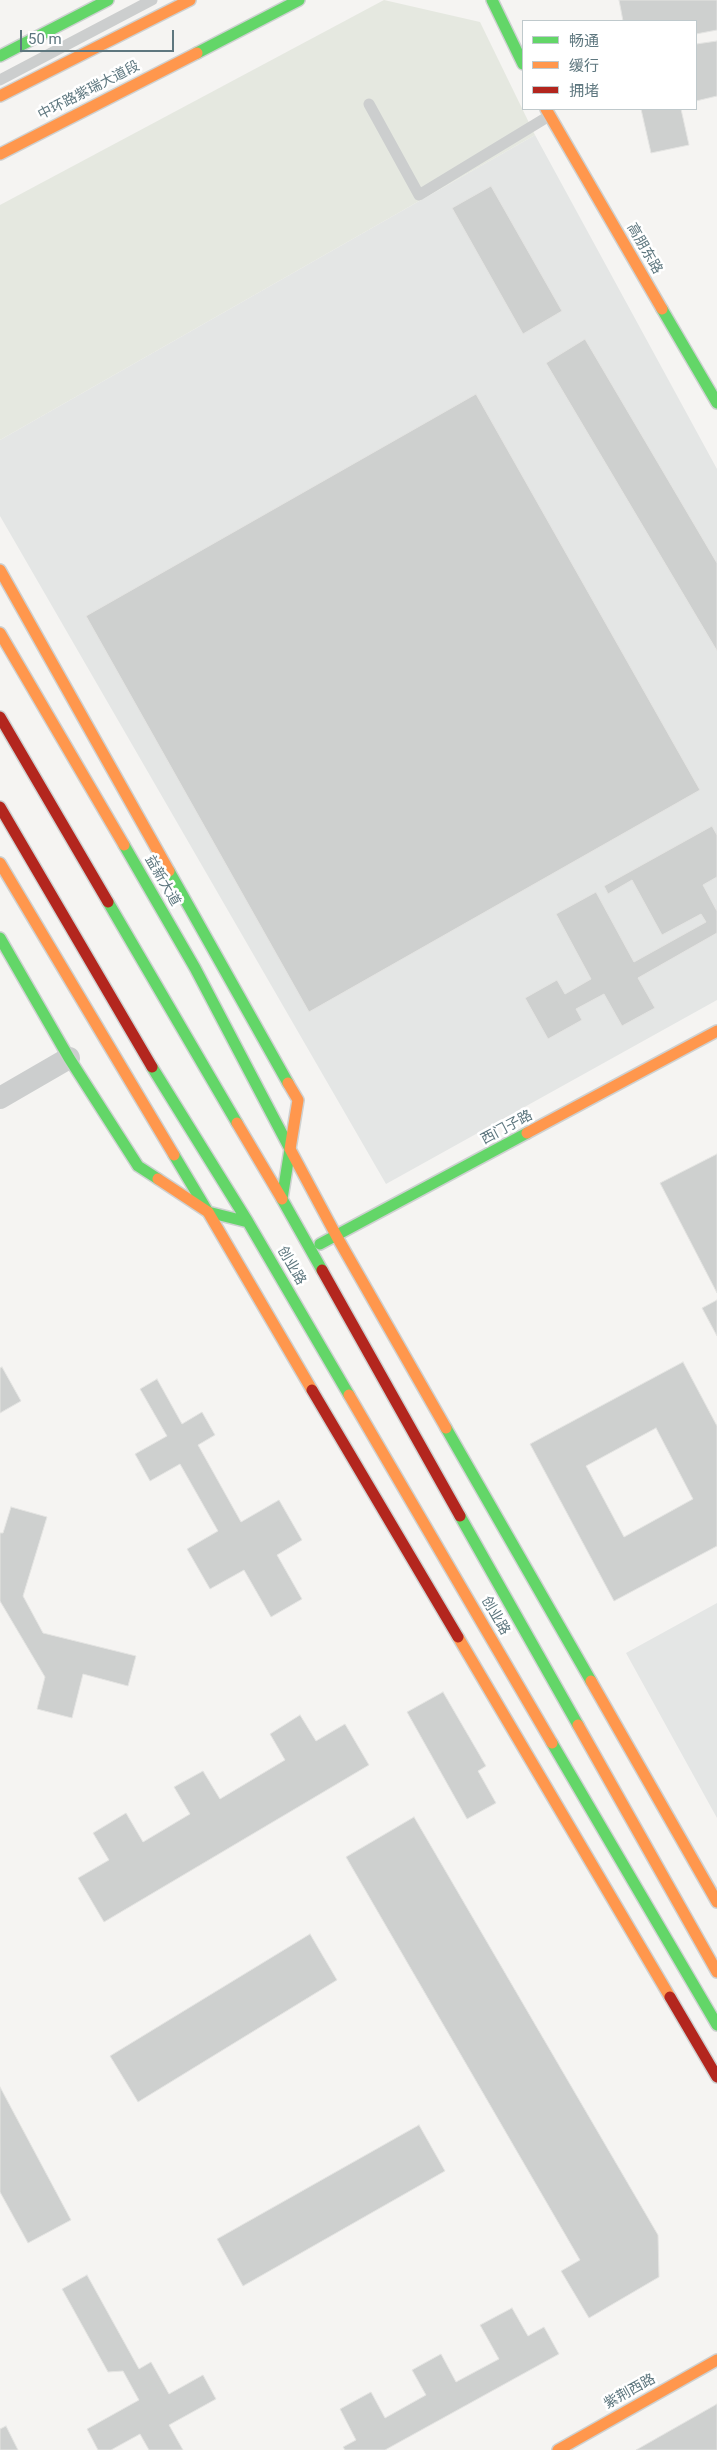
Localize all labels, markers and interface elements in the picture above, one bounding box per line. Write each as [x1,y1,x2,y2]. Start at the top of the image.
scale bar [22,20,176,52]
legend [522,20,697,110]
text: 50 m [28,30,62,48]
text: 畅通 [569,32,599,50]
text: 缓行 [569,57,599,75]
street label: 中环路紫瑞大道段 [35,58,143,124]
text: 拥堵 [569,82,599,100]
street label: 高朋东路 [623,221,665,277]
street label: 益新大道 [141,853,183,909]
street label: 西门子路 [478,1107,536,1149]
street label: 创业路 [273,1244,309,1288]
street label: 创业路 [477,1594,513,1638]
street label: 紫荆西路 [601,2371,659,2413]

